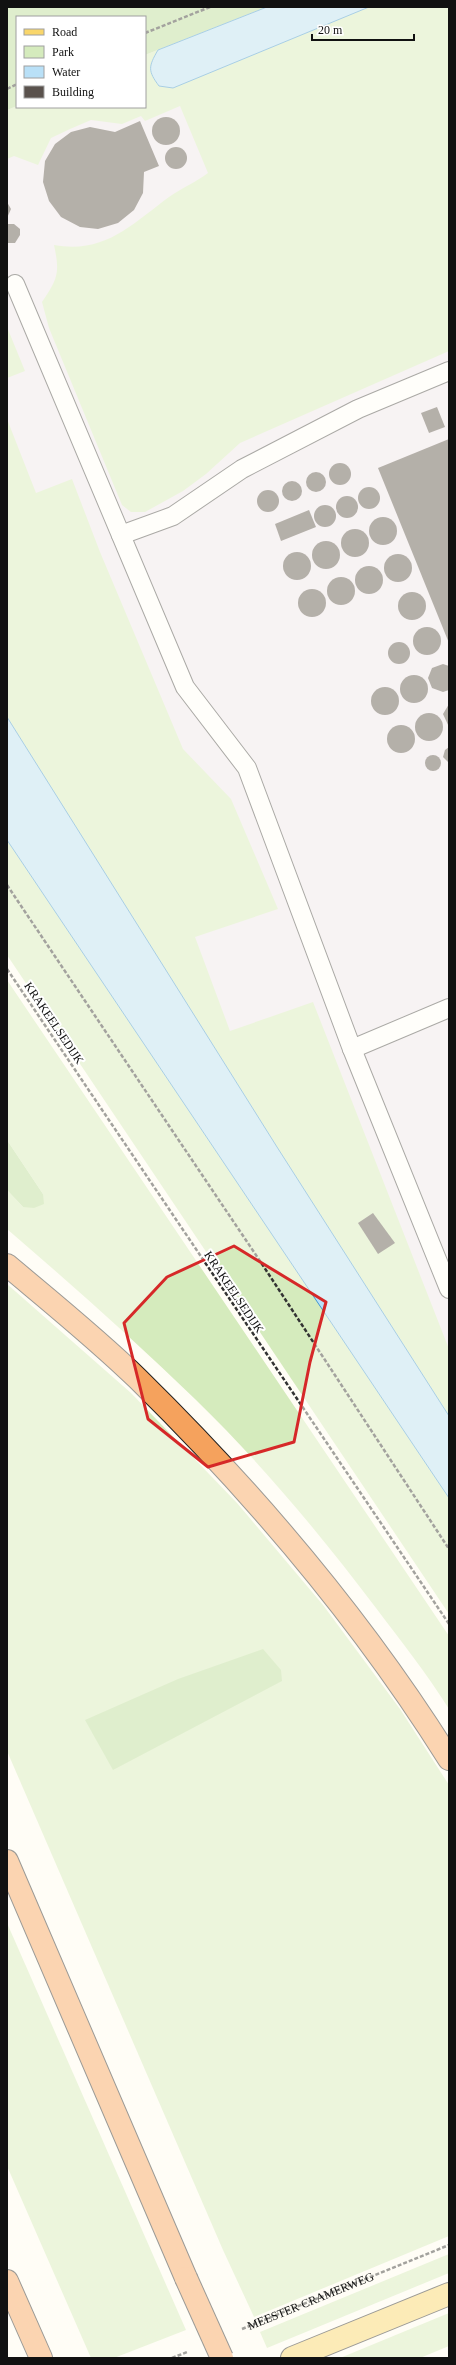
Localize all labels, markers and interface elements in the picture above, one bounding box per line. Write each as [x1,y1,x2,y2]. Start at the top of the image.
legend [16,16,146,108]
scale bar [312,16,414,42]
text: 20 m [318,23,343,37]
text: Road [52,25,77,39]
text: Park [52,45,74,59]
text: Water [52,65,80,79]
text: Building [52,85,94,99]
street label: KRAKEELSEDIJK [21,979,87,1067]
street label: KRAKEELSEDIJK [201,1248,267,1336]
street label: MEESTER CRAMERWEG [245,2269,376,2333]

